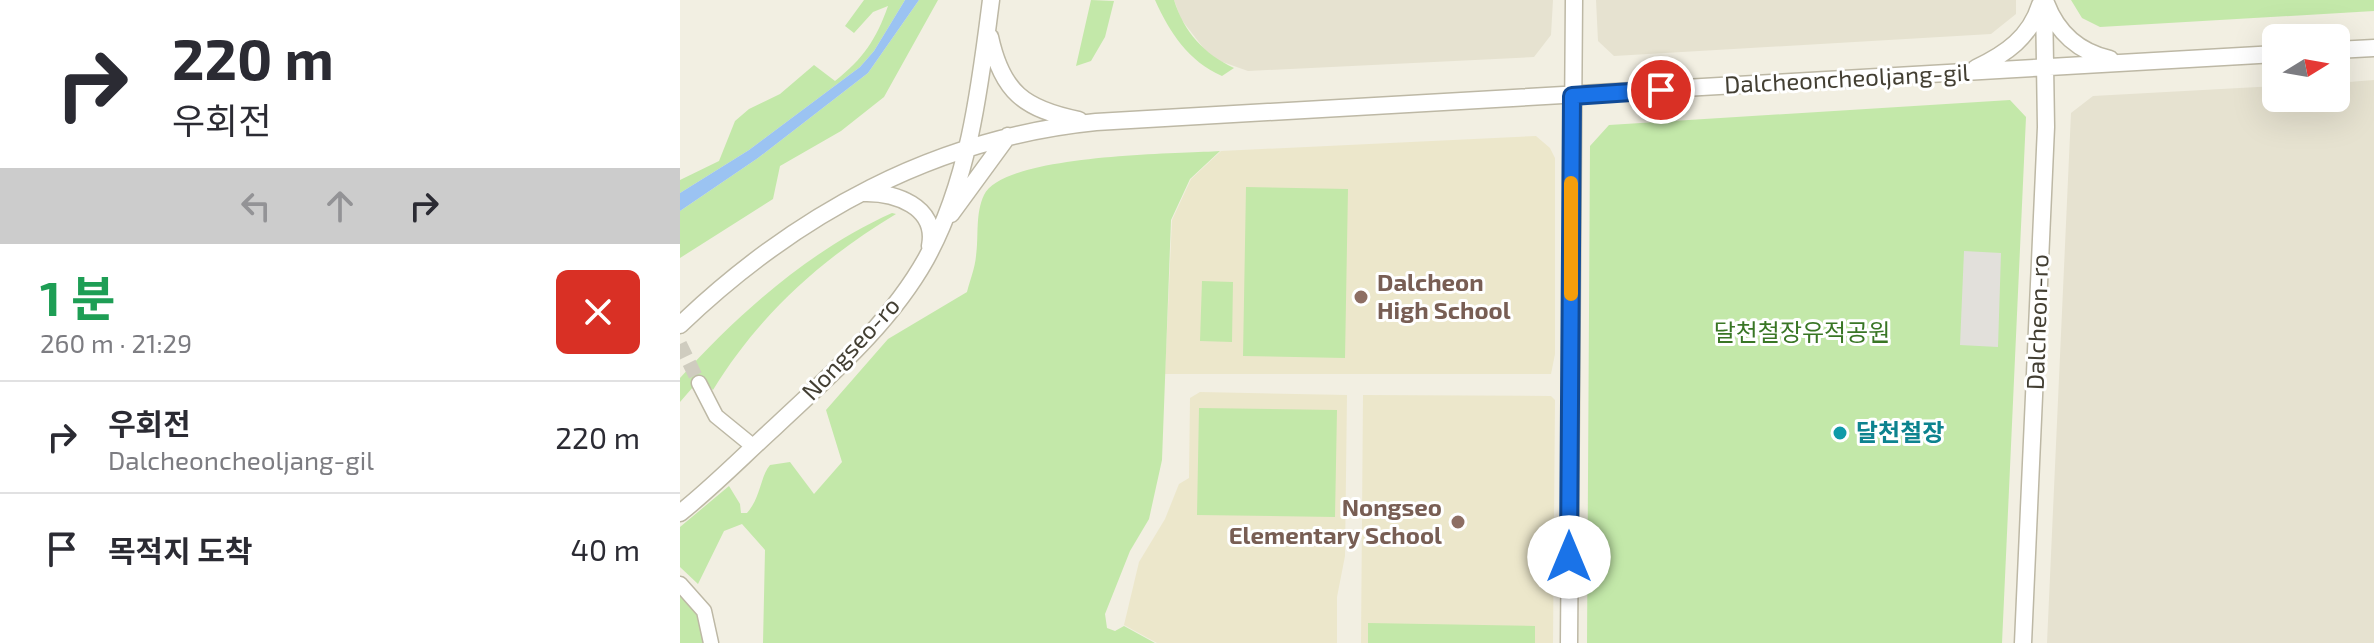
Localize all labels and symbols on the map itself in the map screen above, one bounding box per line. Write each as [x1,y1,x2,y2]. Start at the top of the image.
north arrow [2262,24,2350,112]
pin [1627,56,1695,124]
street label: Dalcheoncheoljang-gil [1724,57,1970,98]
street label: Dalcheon-ro [2020,253,2053,390]
place label: Dalcheon High School [1377,267,1511,324]
marker: Dalcheon High School [1352,288,1370,306]
street label: Nongseo-ro [795,290,905,406]
park label: 달천철장유적공원 [1714,317,1890,346]
place label: 달천철장 [1856,417,1944,446]
marker: 달천철장 [1831,424,1849,442]
place label: Nongseo Elementary School [1229,492,1442,549]
marker: Nongseo Elementary School [1449,513,1467,531]
position arrow [1527,515,1611,599]

